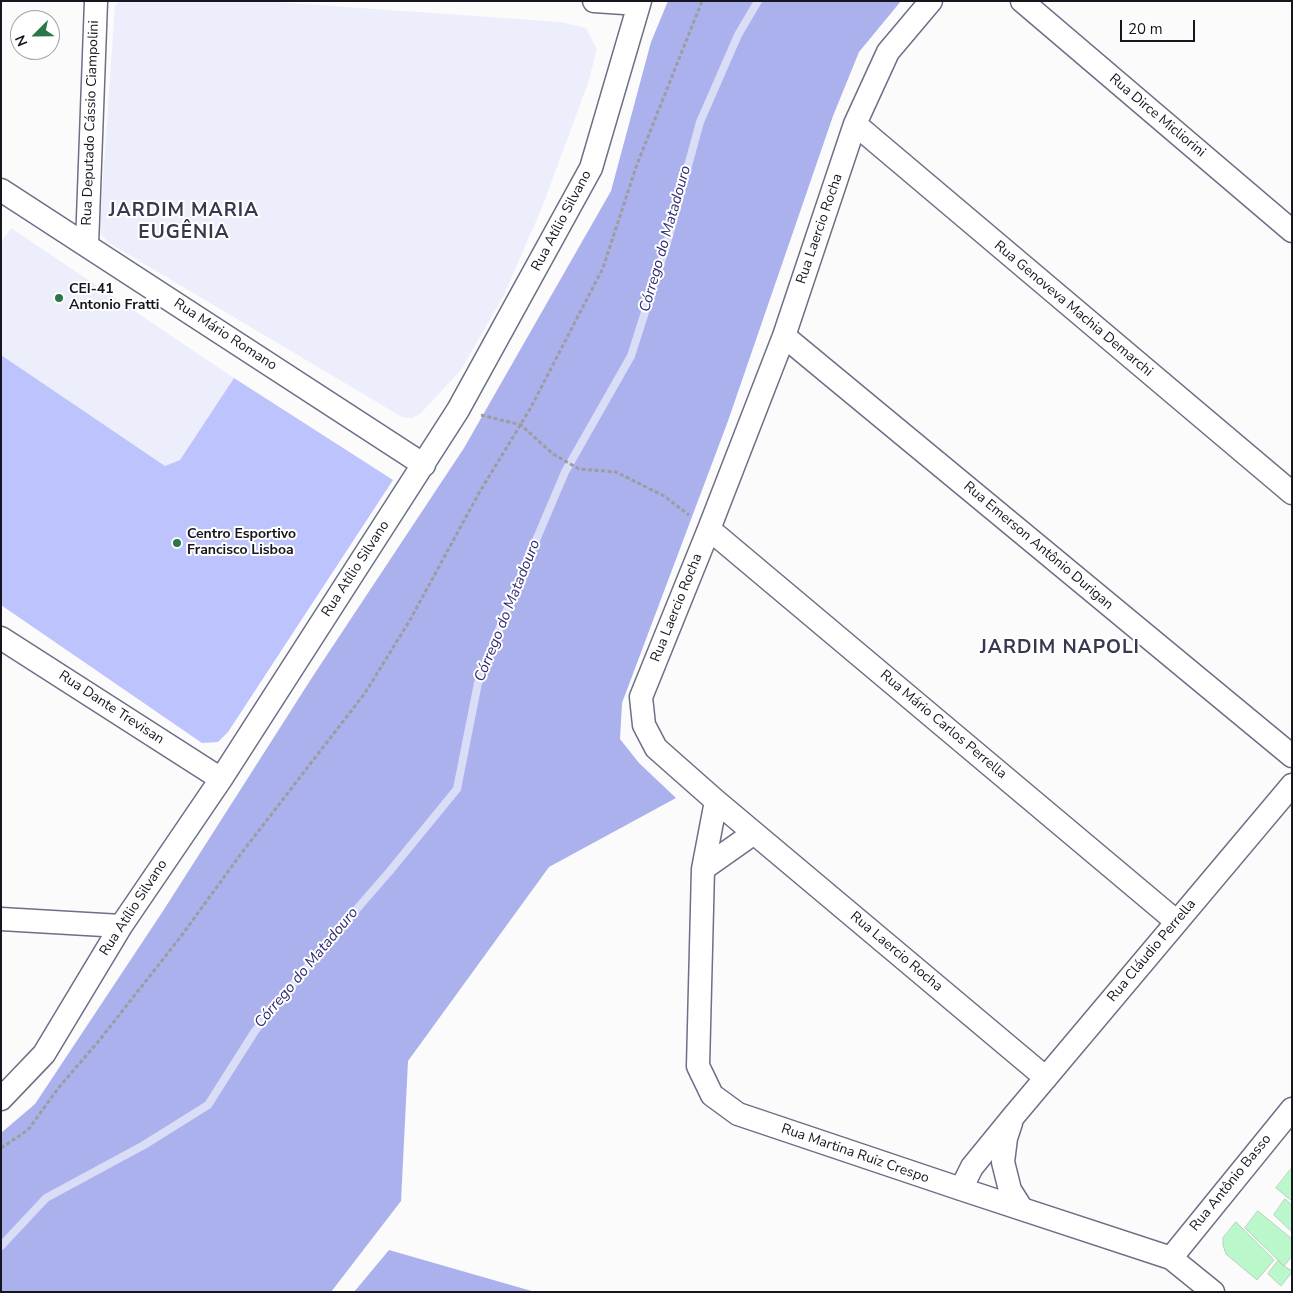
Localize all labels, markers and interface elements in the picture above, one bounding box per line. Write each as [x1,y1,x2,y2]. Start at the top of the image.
north arrow [10,10,60,60]
scale bar [1123,10,1198,42]
text: 20 m [1128,19,1163,39]
street label: Rua Deputado Cássio Ciampolini [79,20,103,226]
text: N [11,32,32,49]
street label: Rua Dirce Micliorini [1105,71,1209,161]
water label: Córrego do Matadouro [636,164,696,314]
street label: Rua Atílio Silvano [528,168,596,274]
street label: Rua Laercio Rocha [793,172,847,286]
district label: JARDIM MARIA EUGÊNIA [107,200,261,244]
street label: Rua Genoveva Machia Demarchi [990,238,1156,380]
place label: CEI-41 Antonio Fratti [69,282,159,314]
marker: CEI-41 Antonio Fratti [53,292,65,304]
street label: Rua Mário Romano [170,295,280,375]
street label: Rua Emerson Antônio Durigan [960,478,1116,614]
street label: Rua Atílio Silvano [319,518,393,620]
place label: Centro Esportivo Francisco Lisboa [187,527,296,560]
marker: Centro Esportivo Francisco Lisboa [171,537,183,549]
water label: Córrego do Matadouro [471,537,545,685]
street label: Rua Laercio Rocha [648,551,706,665]
district label: JARDIM NAPOLI [978,637,1142,659]
street label: Rua Mário Carlos Perrella [876,667,1010,783]
street label: Rua Dante Trevisan [55,668,167,748]
street label: Rua Atílio Silvano [97,857,171,959]
street label: Rua Cláudio Perrella [1104,896,1200,1006]
water label: Córrego do Matadouro [251,904,363,1032]
street label: Rua Laercio Rocha [846,908,946,996]
street label: Rua Martina Ruiz Crespo [779,1121,931,1187]
street label: Rua Antônio Basso [1187,1131,1275,1235]

